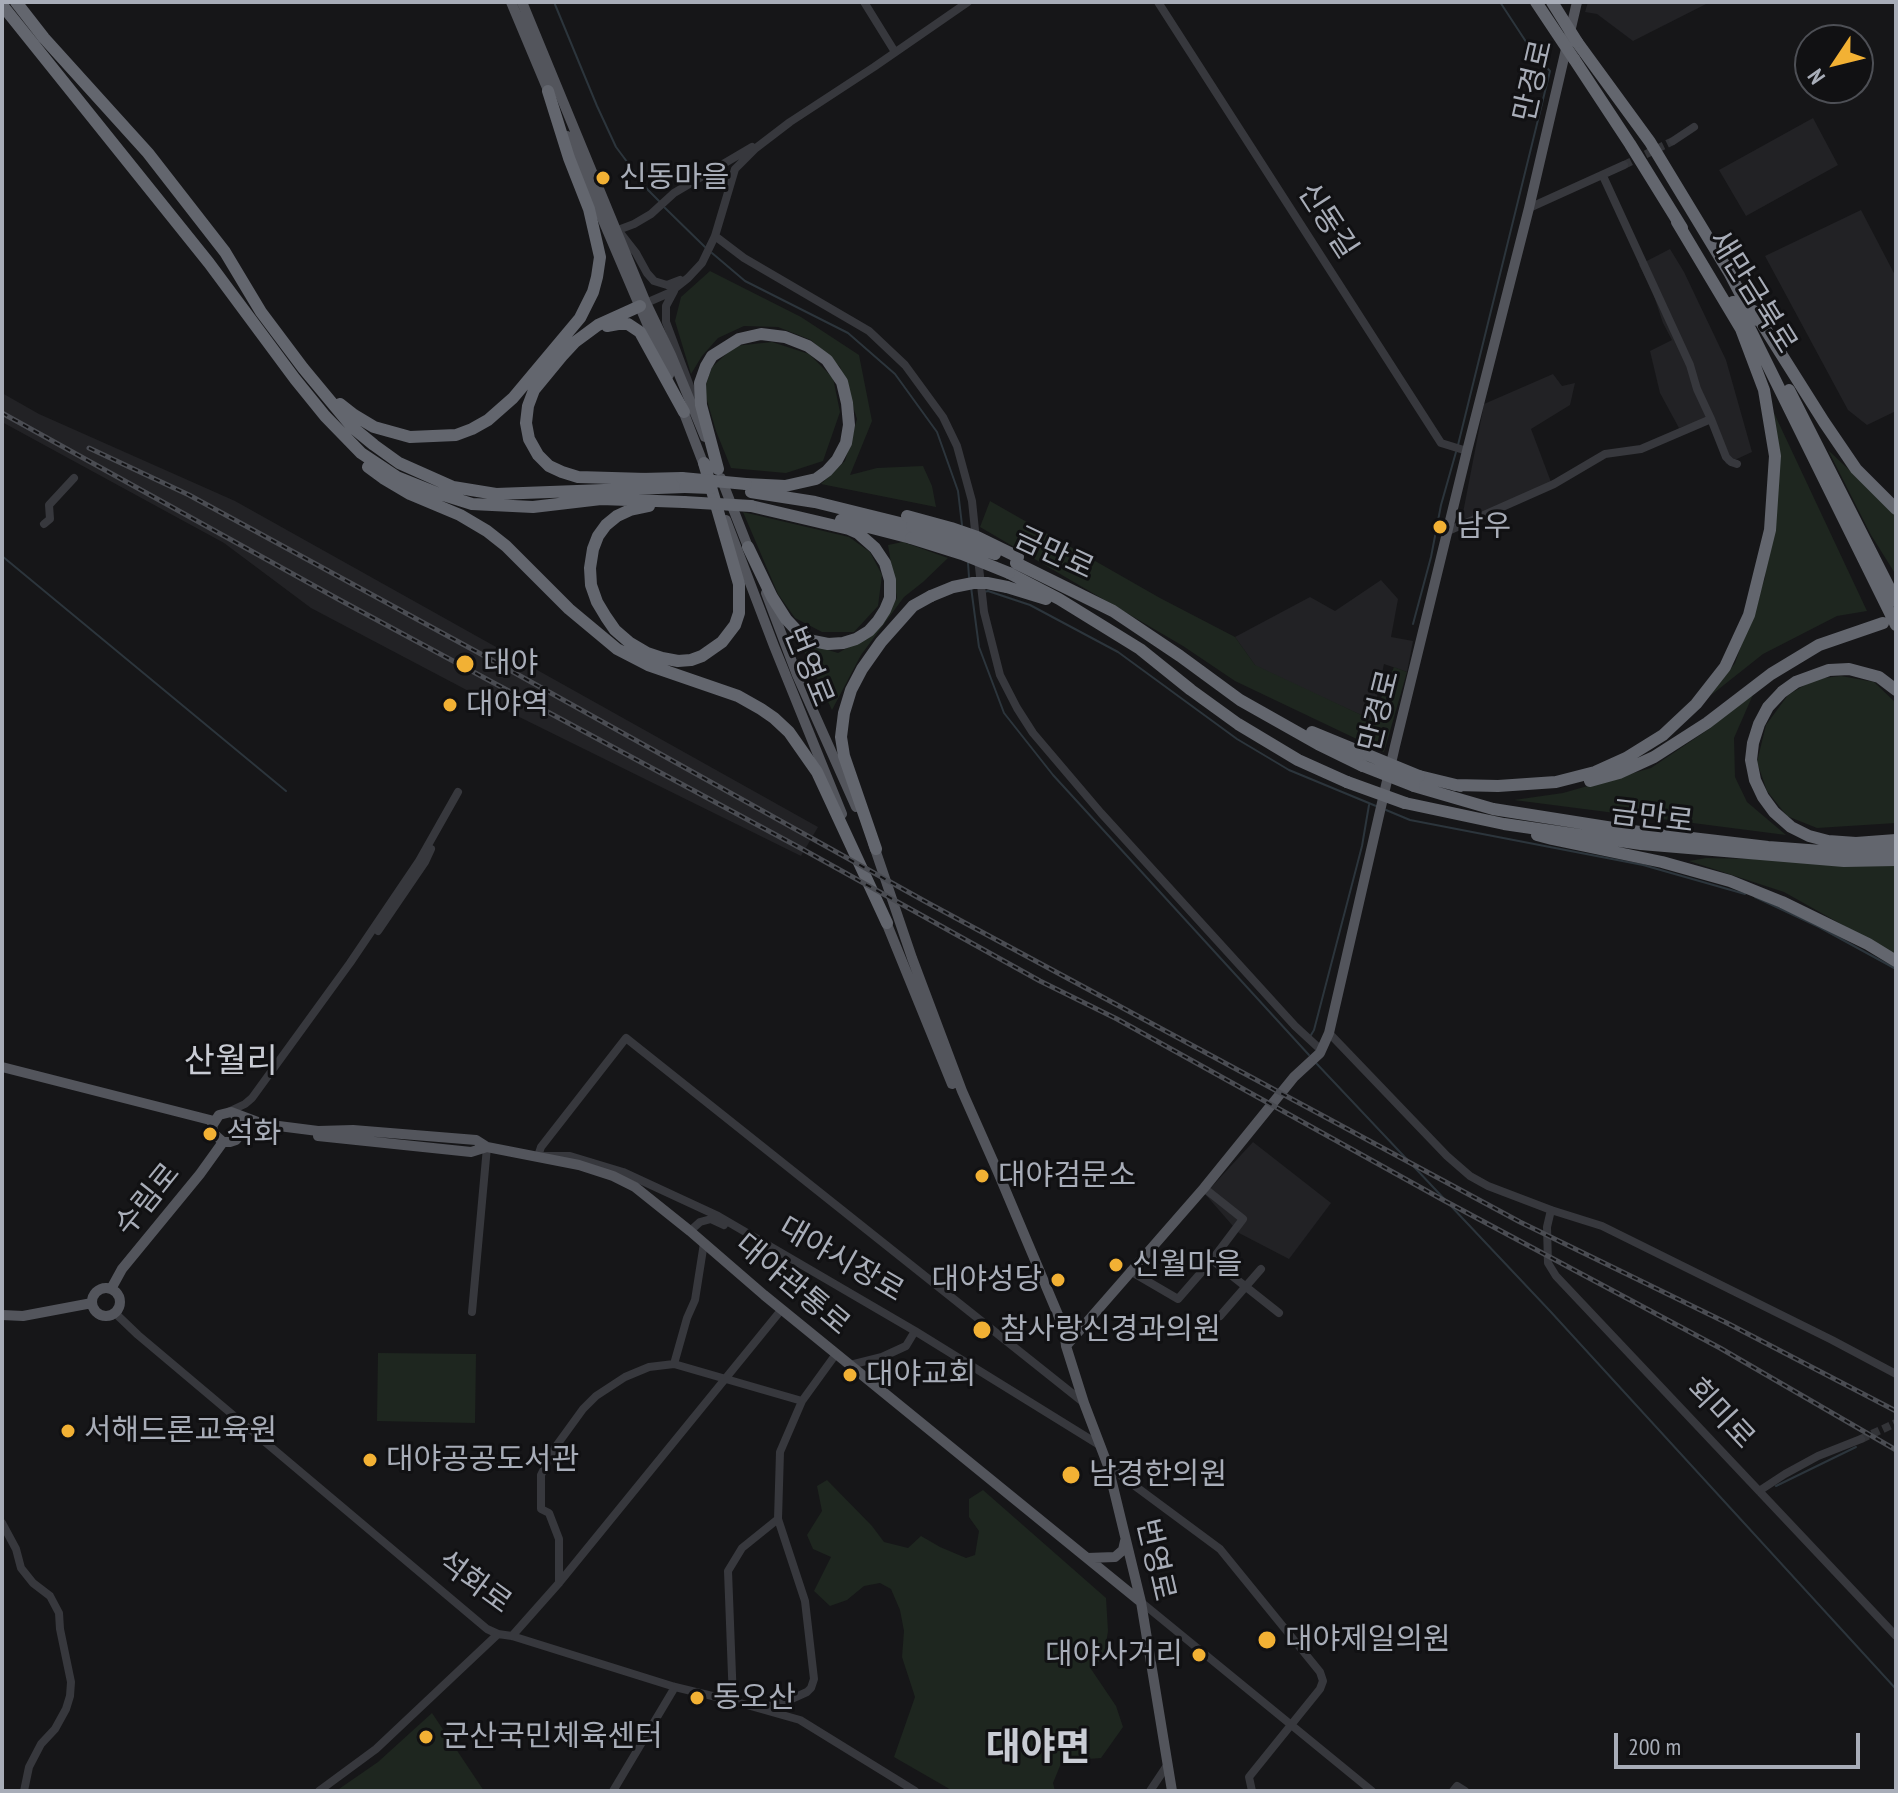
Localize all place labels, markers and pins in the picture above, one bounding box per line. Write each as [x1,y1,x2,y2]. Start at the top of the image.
place label: 신동마을 [619,160,729,196]
marker: 신동마을 [594,169,612,187]
place label: 남우 [1456,509,1511,545]
marker: 남우 [1431,518,1449,536]
place label: 대야 [483,646,538,682]
marker: 대야 [454,653,476,675]
place label: 대야역 [466,687,549,723]
marker: 대야역 [441,696,459,714]
place label: 석화 [226,1116,281,1152]
marker: 석화 [201,1125,219,1143]
place label: 대야검문소 [998,1158,1136,1194]
marker: 대야검문소 [973,1167,991,1185]
place label: 신월마을 [1132,1247,1242,1283]
marker: 신월마을 [1107,1256,1125,1274]
place label: 대야성당 [932,1262,1042,1298]
marker: 대야성당 [1049,1271,1067,1289]
place label: 참사랑신경과의원 [1000,1312,1221,1348]
marker: 참사랑신경과의원 [971,1319,993,1341]
place label: 대야교회 [866,1357,976,1393]
marker: 대야교회 [841,1366,859,1384]
place label: 서해드론교육원 [84,1413,277,1449]
marker: 서해드론교육원 [59,1422,77,1440]
place label: 대야공공도서관 [386,1442,579,1478]
marker: 대야공공도서관 [361,1451,379,1469]
place label: 남경한의원 [1089,1457,1227,1493]
marker: 남경한의원 [1060,1464,1082,1486]
place label: 대야제일의원 [1285,1622,1451,1658]
marker: 대야제일의원 [1256,1629,1278,1651]
place label: 대야사거리 [1045,1637,1183,1673]
marker: 대야사거리 [1190,1646,1208,1664]
place label: 동오산 [713,1680,796,1716]
marker: 동오산 [688,1689,706,1707]
place label: 군산국민체육센터 [442,1719,663,1755]
marker: 군산국민체육센터 [417,1728,435,1746]

